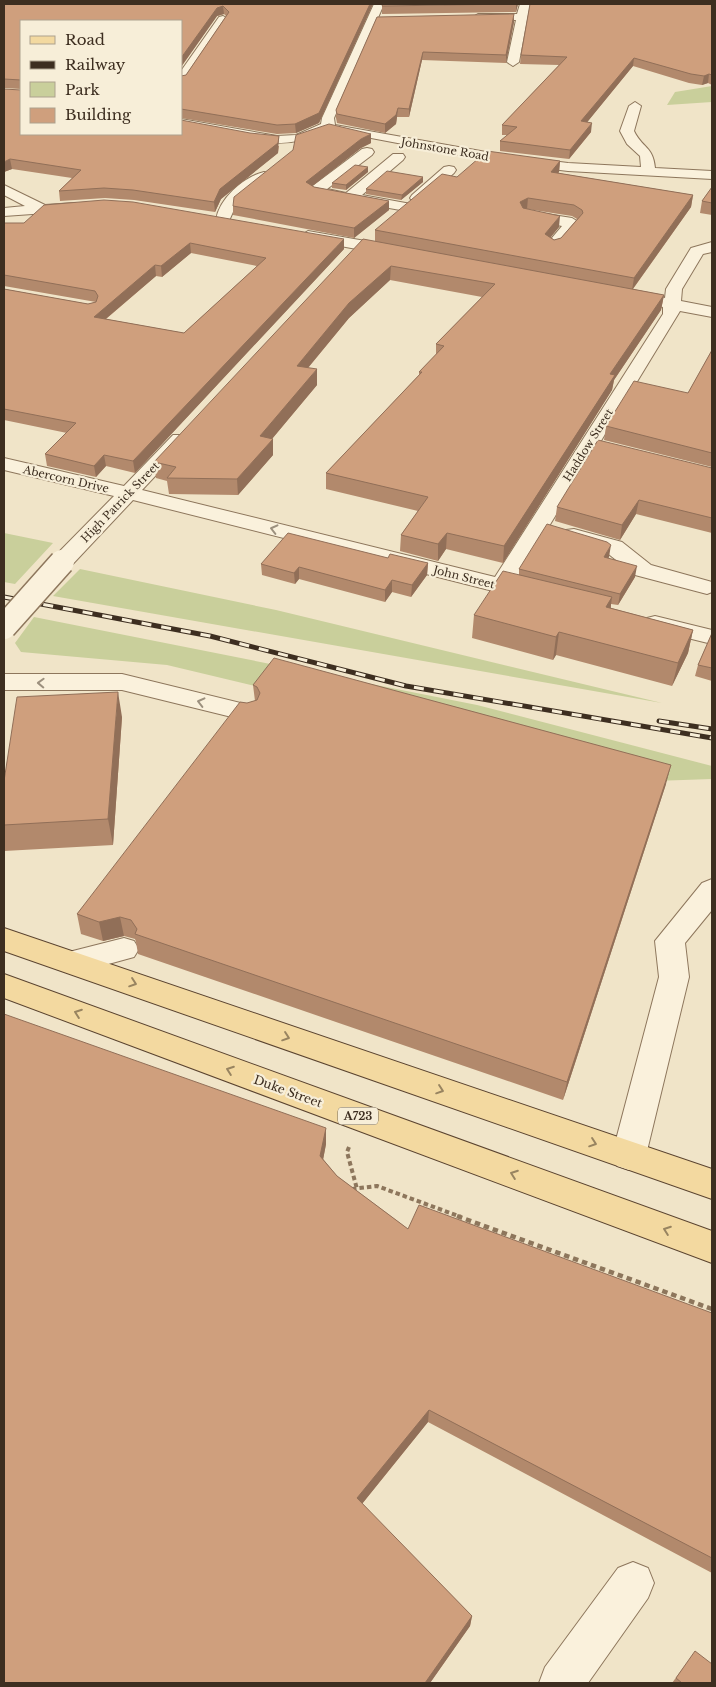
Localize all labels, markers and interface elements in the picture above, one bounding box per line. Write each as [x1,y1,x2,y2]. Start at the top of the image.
legend [20,20,182,135]
text: Road [65,30,105,49]
text: Railway [65,55,126,74]
text: Park [65,80,101,99]
text: Building [65,105,132,124]
street label: Johnstone Road [398,134,491,164]
street label: Haddow Street [560,405,616,484]
street label: High Patrick Street [78,458,163,545]
street label: Abercorn Drive [21,462,110,496]
one-way arrow [270,524,278,535]
street label: John Street [430,562,497,592]
one-way arrow [36,678,44,688]
one-way arrow [196,697,205,708]
one-way arrow [128,978,136,988]
one-way arrow [74,1009,83,1019]
one-way arrow [281,1031,290,1041]
one-way arrow [226,1066,235,1076]
street label: Duke Street [252,1072,325,1111]
one-way arrow [435,1084,443,1094]
road number: A723 [338,1108,378,1124]
one-way arrow [589,1137,597,1147]
one-way arrow [510,1170,519,1180]
one-way arrow [663,1226,671,1236]

